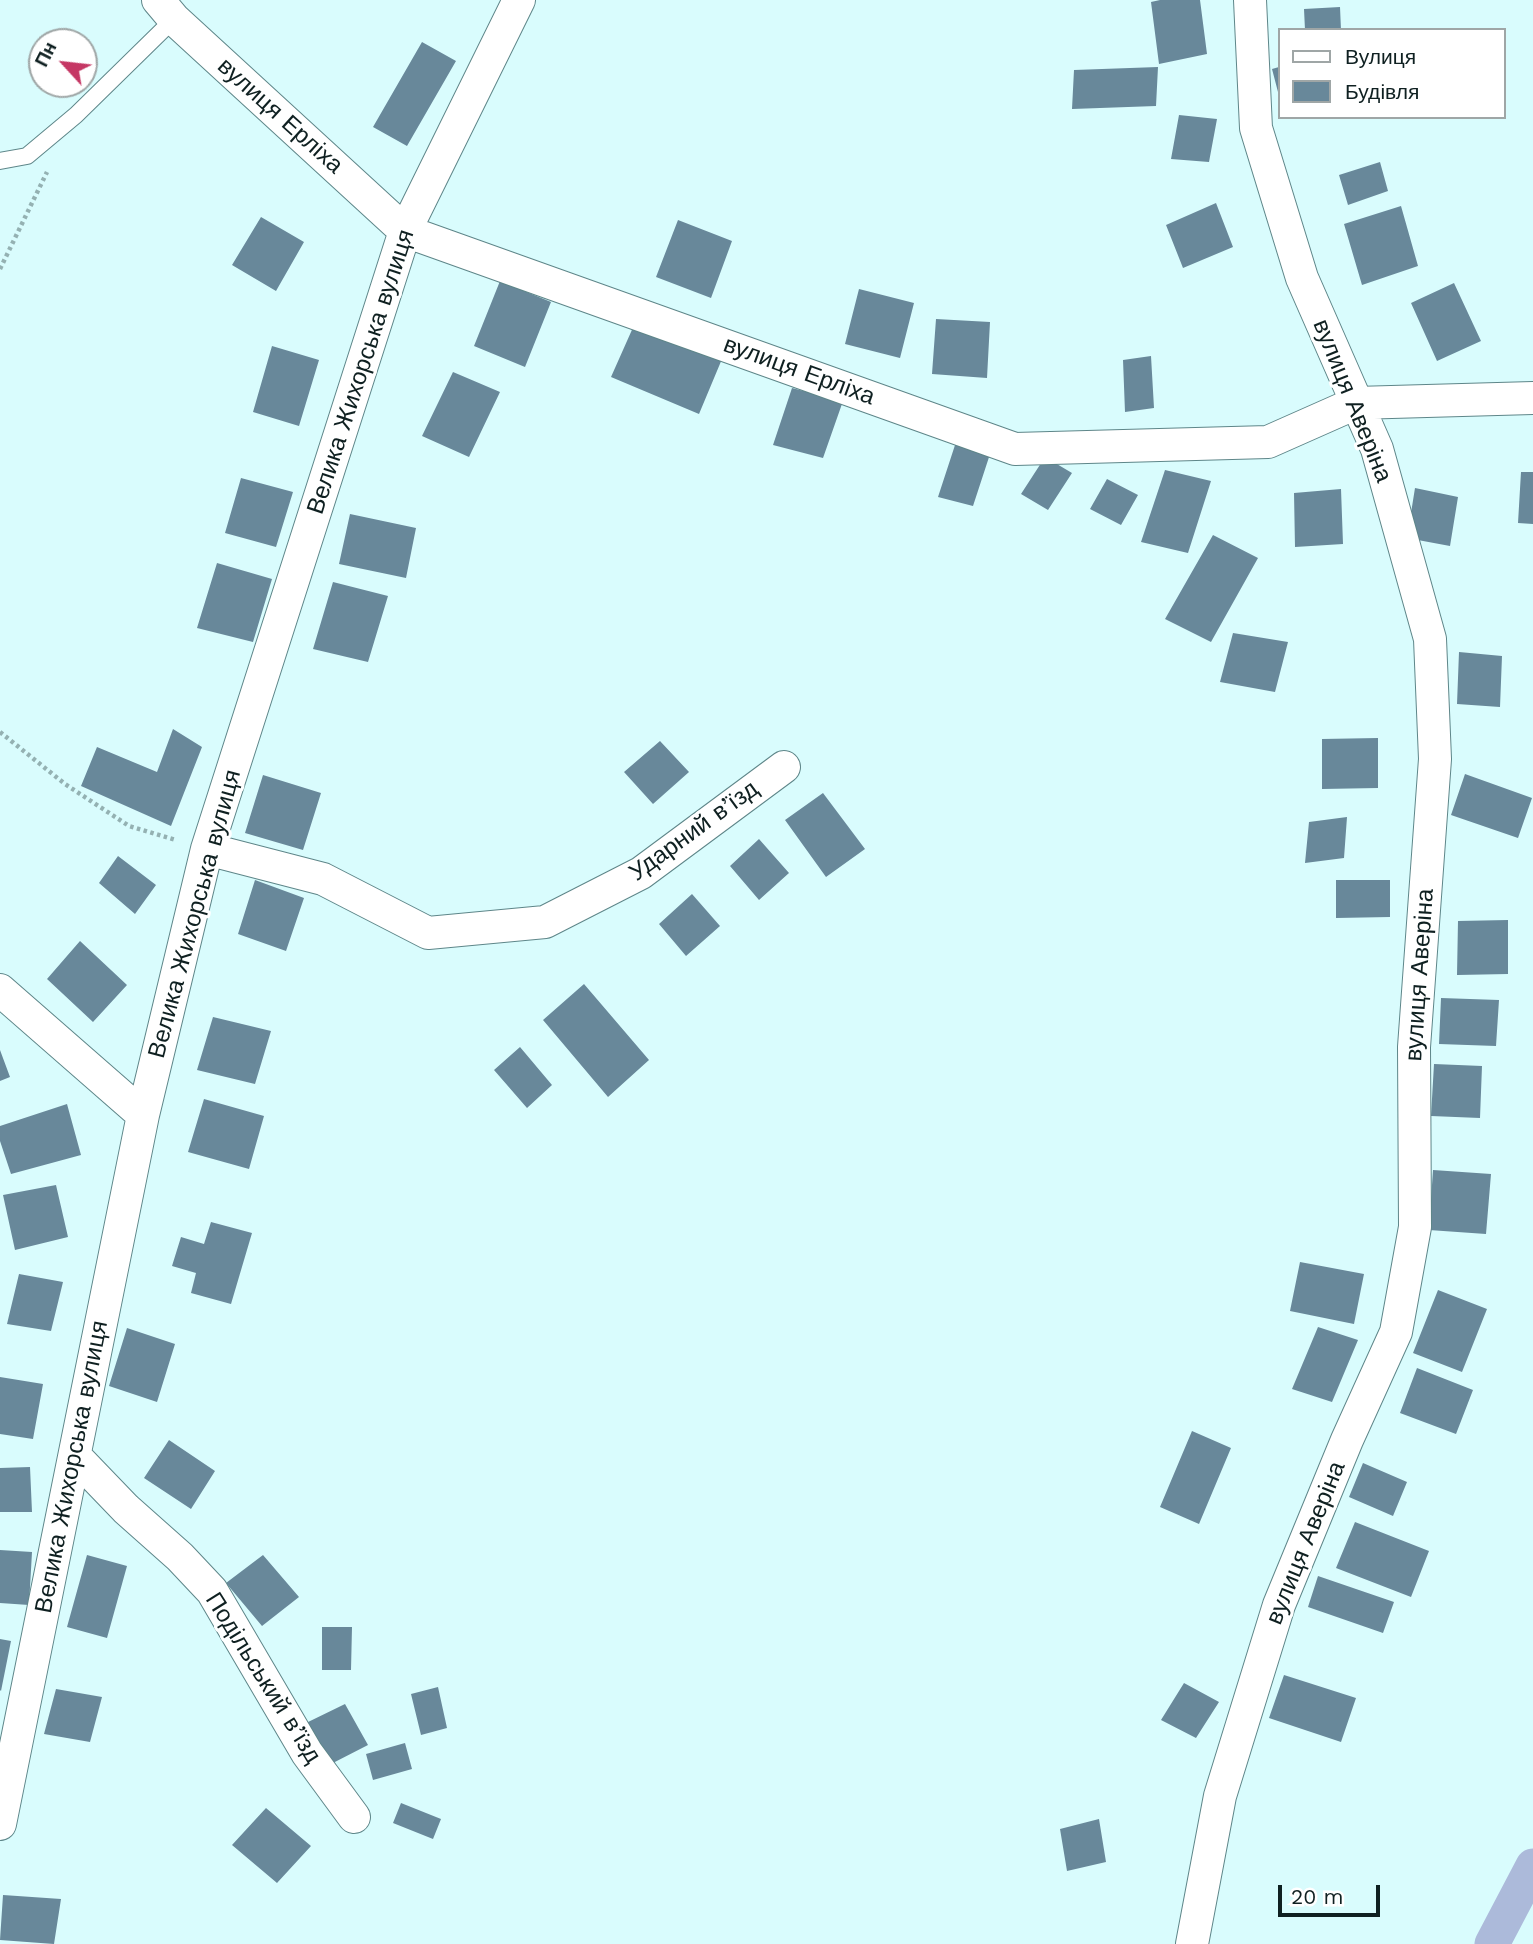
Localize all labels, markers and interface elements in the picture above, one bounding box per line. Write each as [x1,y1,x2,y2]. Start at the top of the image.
north arrow [28,28,98,98]
legend [1278,28,1505,119]
text: Пн [30,38,62,71]
text: Вулиця [1345,44,1416,69]
street label: вулиця Ерліха [211,52,349,180]
text: Будівля [1345,79,1419,104]
street label: Велика Жихорська вулиця [301,226,421,518]
street label: вулиця Аверіна [1306,315,1398,487]
street label: вулиця Ерліха [719,330,879,412]
street label: Велика Жихорська вулиця [143,767,247,1061]
street label: Ударний в’їзд [624,775,764,887]
street label: вулиця Аверіна [1400,888,1440,1062]
street label: Велика Жихорська вулиця [29,1318,115,1616]
street label: вулиця Аверіна [1260,1457,1352,1629]
street label: Подільський в’їзд [199,1587,327,1769]
scale bar [1281,1870,1382,1914]
text: 20 m [1291,1884,1343,1909]

